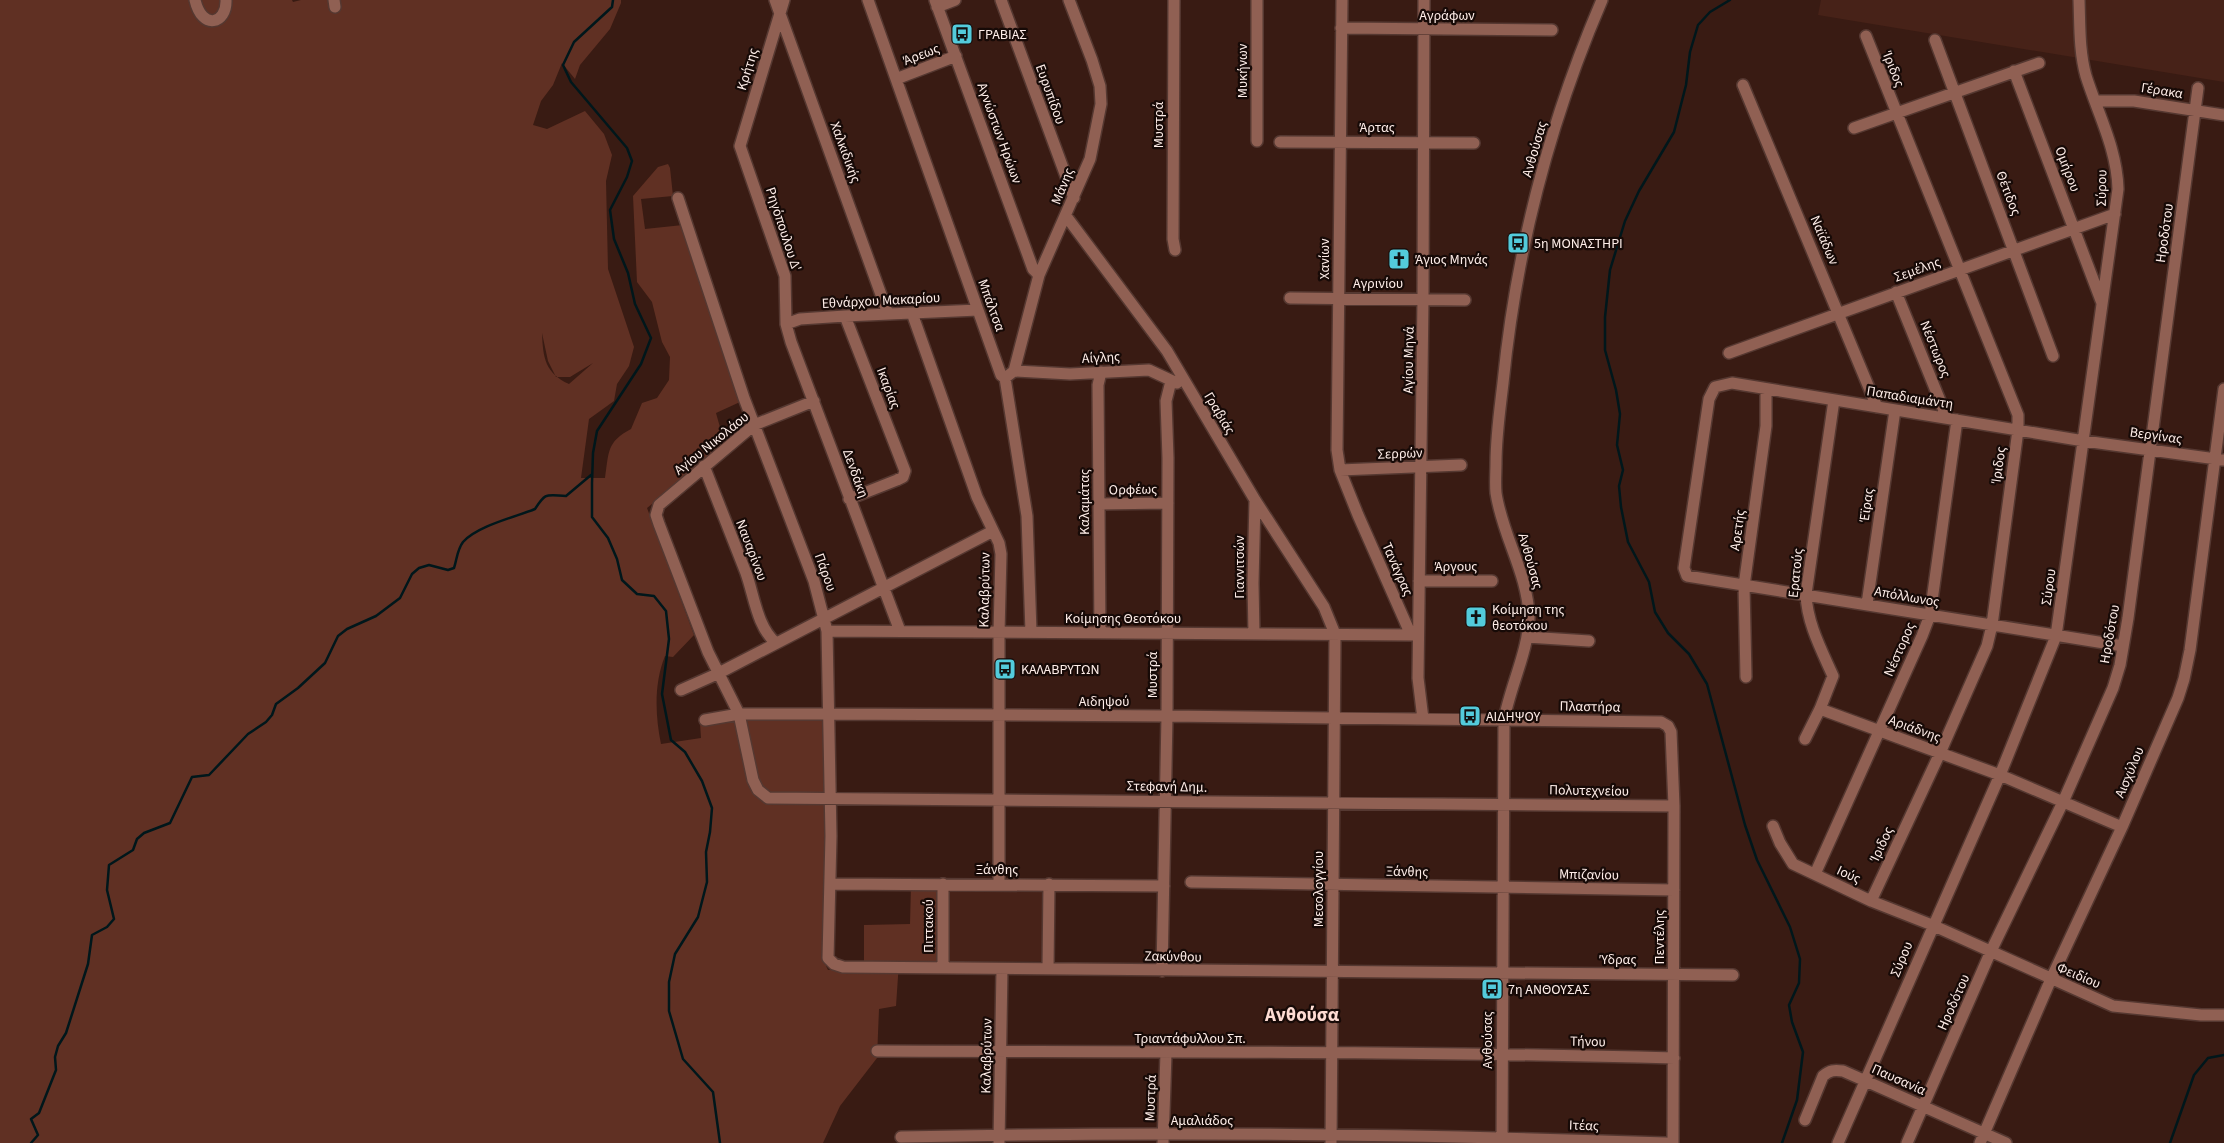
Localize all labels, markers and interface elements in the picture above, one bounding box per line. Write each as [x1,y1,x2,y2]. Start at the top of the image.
street label: Αγράφων [1419,6,1475,26]
bus stop icon: ΓΡΑΒΙΑΣ [950,22,974,46]
place label: ΓΡΑΒΙΑΣ [978,25,1027,45]
street label: Άρεως [900,39,943,71]
street label: Μυκήνων [1233,43,1253,98]
street label: Κρήτης [732,46,764,93]
street label: Ίριδος [1876,47,1909,90]
street label: Ευρυπίδου [1030,61,1070,127]
street label: Γέρακα [2140,78,2184,104]
street label: Αγνώστων Ηρώων [972,80,1027,187]
street label: Μυστρά [1149,102,1169,148]
street label: Άρτας [1359,118,1395,138]
street label: Χαλκιδικής [825,119,865,186]
street label: Ανθούσας [1517,119,1553,180]
street label: Ομήρου [2049,144,2085,195]
street label: Μάνης [1047,165,1079,208]
street label: Θέτιδος [1990,168,2026,219]
street label: Σύρου [2092,169,2112,207]
street label: Ρηγόπουλου Δ' [760,185,806,274]
street label: Ηροδότου [2151,202,2179,264]
street label: Ναϊάδων [1805,213,1844,269]
bus stop icon: 5η ΜΟΝΑΣΤΗΡΙ [1506,231,1530,255]
place label: 5η ΜΟΝΑΣΤΗΡΙ [1534,234,1623,254]
street label: Χανίων [1315,238,1335,280]
church icon: Άγιος Μηνάς [1387,247,1411,271]
place label: Άγιος Μηνάς [1415,250,1488,270]
street label: Σεμέλης [1891,252,1943,288]
street label: Αγρινίου [1353,274,1403,294]
street label: Μπάλτσα [972,276,1010,334]
street label: Εθνάρχου Μακαρίου [821,288,941,314]
street label: Νέστωρος [1915,318,1956,381]
street label: Αγίου Μηνά [1398,326,1420,394]
street label: Αίγλης [1081,347,1121,369]
street label: Ικαρίας [871,365,905,412]
street label: Παπαδιαμάντη [1865,381,1955,415]
street label: Γραβιάς [1199,389,1240,438]
street label: Αγίου Νικολάου [670,407,753,480]
street label: Βεργίνας [2128,422,2183,450]
street label: Σερρών [1377,443,1423,465]
street label: Ίριδος [1986,445,2011,486]
street label: Δενδάκη [837,446,873,501]
street label: Καλαμάτας [1075,469,1095,535]
street label: Ορφέως [1109,480,1157,500]
street label: Έϊρας [1855,487,1879,524]
street label: Αρετής [1725,508,1751,552]
street label: Ναυαρίνου [730,517,772,584]
street label: Ανθούσας [1512,531,1548,592]
street label: Γιαννιτσών [1230,535,1250,599]
street label: Τανάγρας [1376,539,1418,599]
street label: Ερατούς [1783,547,1809,599]
street label: Πάρου [809,551,841,594]
street label: Καλαβρύτων [974,552,996,628]
street label: Άργους [1435,557,1477,577]
street label: Σύρου [2037,567,2061,607]
street label: Απόλλωνος [1873,581,1941,613]
place label: Κοίμηση της θεοτόκου [1492,600,1565,636]
street label: Ηροδότου [2095,603,2125,665]
church icon: Κοίμηση της θεοτόκου [1464,605,1488,629]
street label: Κοίμησης Θεοτόκου [1065,609,1181,629]
street label: Νέστορος [1879,619,1921,680]
street label: Μυστρά [1143,652,1163,698]
bus stop icon: ΚΑΛΑΒΡΥΤΩΝ [993,657,1017,681]
place label: ΚΑΛΑΒΡΥΤΩΝ [1021,660,1100,680]
street label: Αιδηψού [1079,692,1129,712]
street label: Πλαστήρα [1559,696,1621,718]
bus stop icon: ΑΙΔΗΨΟΥ [1458,704,1482,728]
place label: ΑΙΔΗΨΟΥ [1486,707,1540,727]
street label: Αριάδνης [1886,710,1944,748]
street label: Αισχύλου [2110,744,2150,801]
street label: Στεφανή Δημ. [1127,776,1207,798]
street label: Πολυτεχνείου [1549,780,1629,802]
street label: Ίριδος [1865,823,1899,866]
street label: Μεσολογγίου [1309,851,1329,927]
street label: Ξάνθης [976,860,1018,880]
street label: Ιούς [1833,861,1864,889]
street label: Ξάνθης [1386,862,1428,882]
street label: Μπιζανίου [1559,864,1619,886]
street label: Πιττακού [919,899,939,953]
street label: Πεντέλης [1650,910,1670,964]
street label: Σύρου [1886,939,1918,980]
street label: Ζακύνθου [1144,946,1202,968]
street label: Ύδρας [1599,950,1636,970]
street label: Φειδίου [2054,958,2103,994]
street label: Ηροδότου [1933,971,1975,1034]
bus stop icon: 7η ΑΝΘΟΥΣΑΣ [1480,977,1504,1001]
place label: 7η ΑΝΘΟΥΣΑΣ [1508,980,1590,1000]
district label: Ανθούσα [1264,1002,1340,1029]
street label: Ανθούσας [1478,1011,1498,1069]
street label: Καλαβρύτων [976,1018,998,1094]
street label: Τριαντάφυλλου Σπ. [1134,1029,1246,1049]
street label: Τήνου [1570,1032,1606,1052]
street label: Παυσανία [1868,1059,1929,1101]
street label: Μυστρά [1140,1074,1162,1122]
street label: Αμαλιάδος [1171,1111,1233,1131]
street label: Ιτέας [1569,1115,1599,1137]

